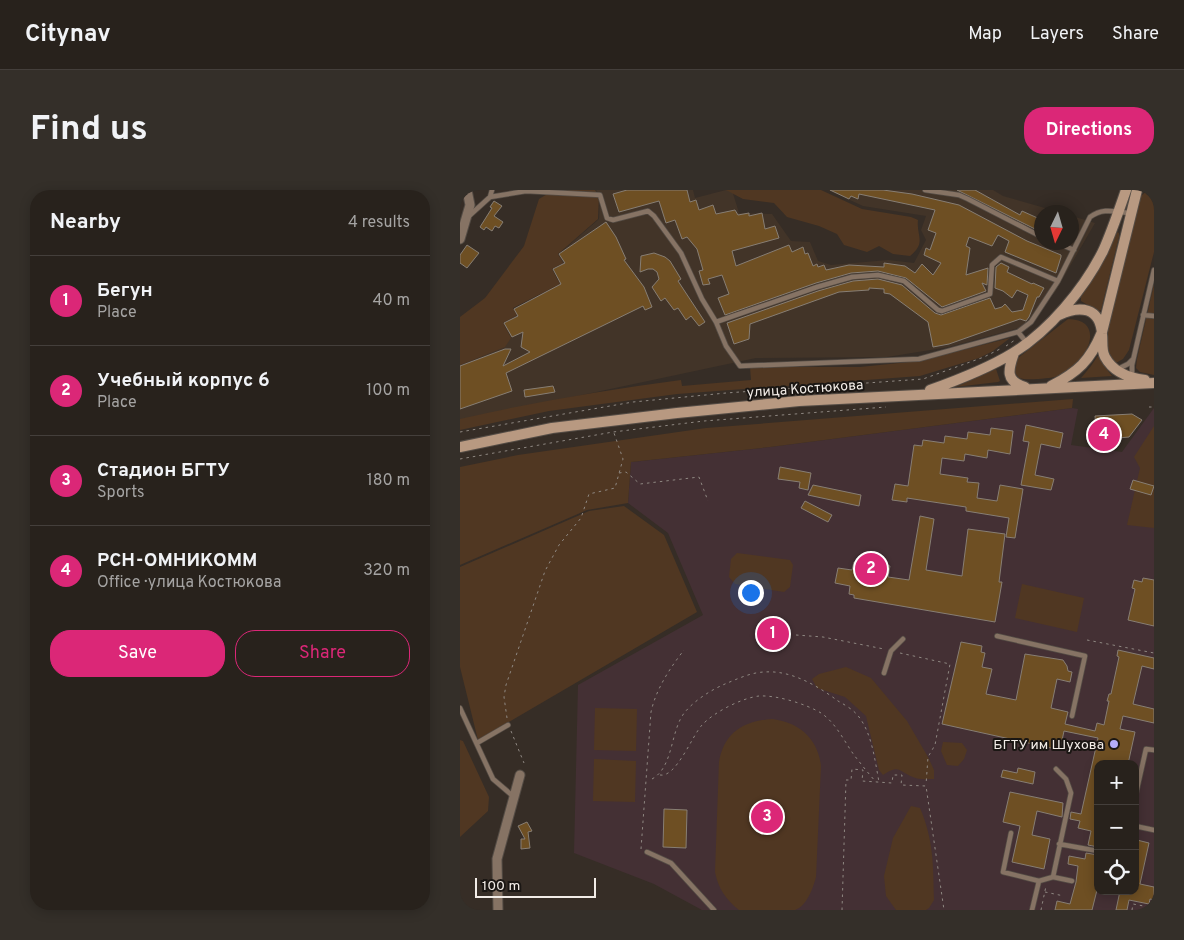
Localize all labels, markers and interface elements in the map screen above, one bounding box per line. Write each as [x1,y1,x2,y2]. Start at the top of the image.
text: Citynav [25,20,111,50]
text: Map [968,23,1002,46]
text: Layers [1030,23,1084,46]
text: Share [1112,23,1159,46]
button: Directions [1024,107,1154,154]
text: Find us [30,108,148,152]
north arrow [1034,205,1079,250]
text: Nearby [50,209,121,236]
text: 4 results [348,213,410,233]
text: Бегун [97,279,153,303]
text: 1 [63,291,69,311]
text: 40 m [372,291,410,311]
text: Place [97,303,137,323]
text: Учебный корпус 6 [97,369,270,393]
street label: улица Костюкова [746,377,864,402]
text: 2 [61,381,71,401]
text: 100 m [366,381,410,401]
text: Place [97,393,137,413]
pin: 4 [1088,416,1120,454]
text: Стадион БГТУ [97,459,230,483]
text: 3 [61,471,71,491]
text: 180 m [367,471,410,491]
text: Sports [97,483,145,503]
text: РСН-ОМНИКОММ [97,549,257,573]
pin: 2 [855,550,887,588]
text: 4 [61,561,71,581]
text: 320 m [363,561,410,581]
text: Office · улица Костюкова [97,573,281,593]
your location [738,580,764,606]
pin: 1 [757,615,789,653]
button: Save [50,630,225,677]
button: Share [235,630,410,677]
place label: БГТУ им Шухова [993,737,1104,754]
marker: БГТУ им Шухова [1108,738,1120,750]
map controls [1094,760,1139,895]
button: + [1094,760,1139,805]
pin: 3 [751,798,783,836]
button: − [1094,805,1139,850]
button: locate [1094,850,1139,895]
scale bar [475,875,596,898]
text: 100 m [482,878,520,895]

